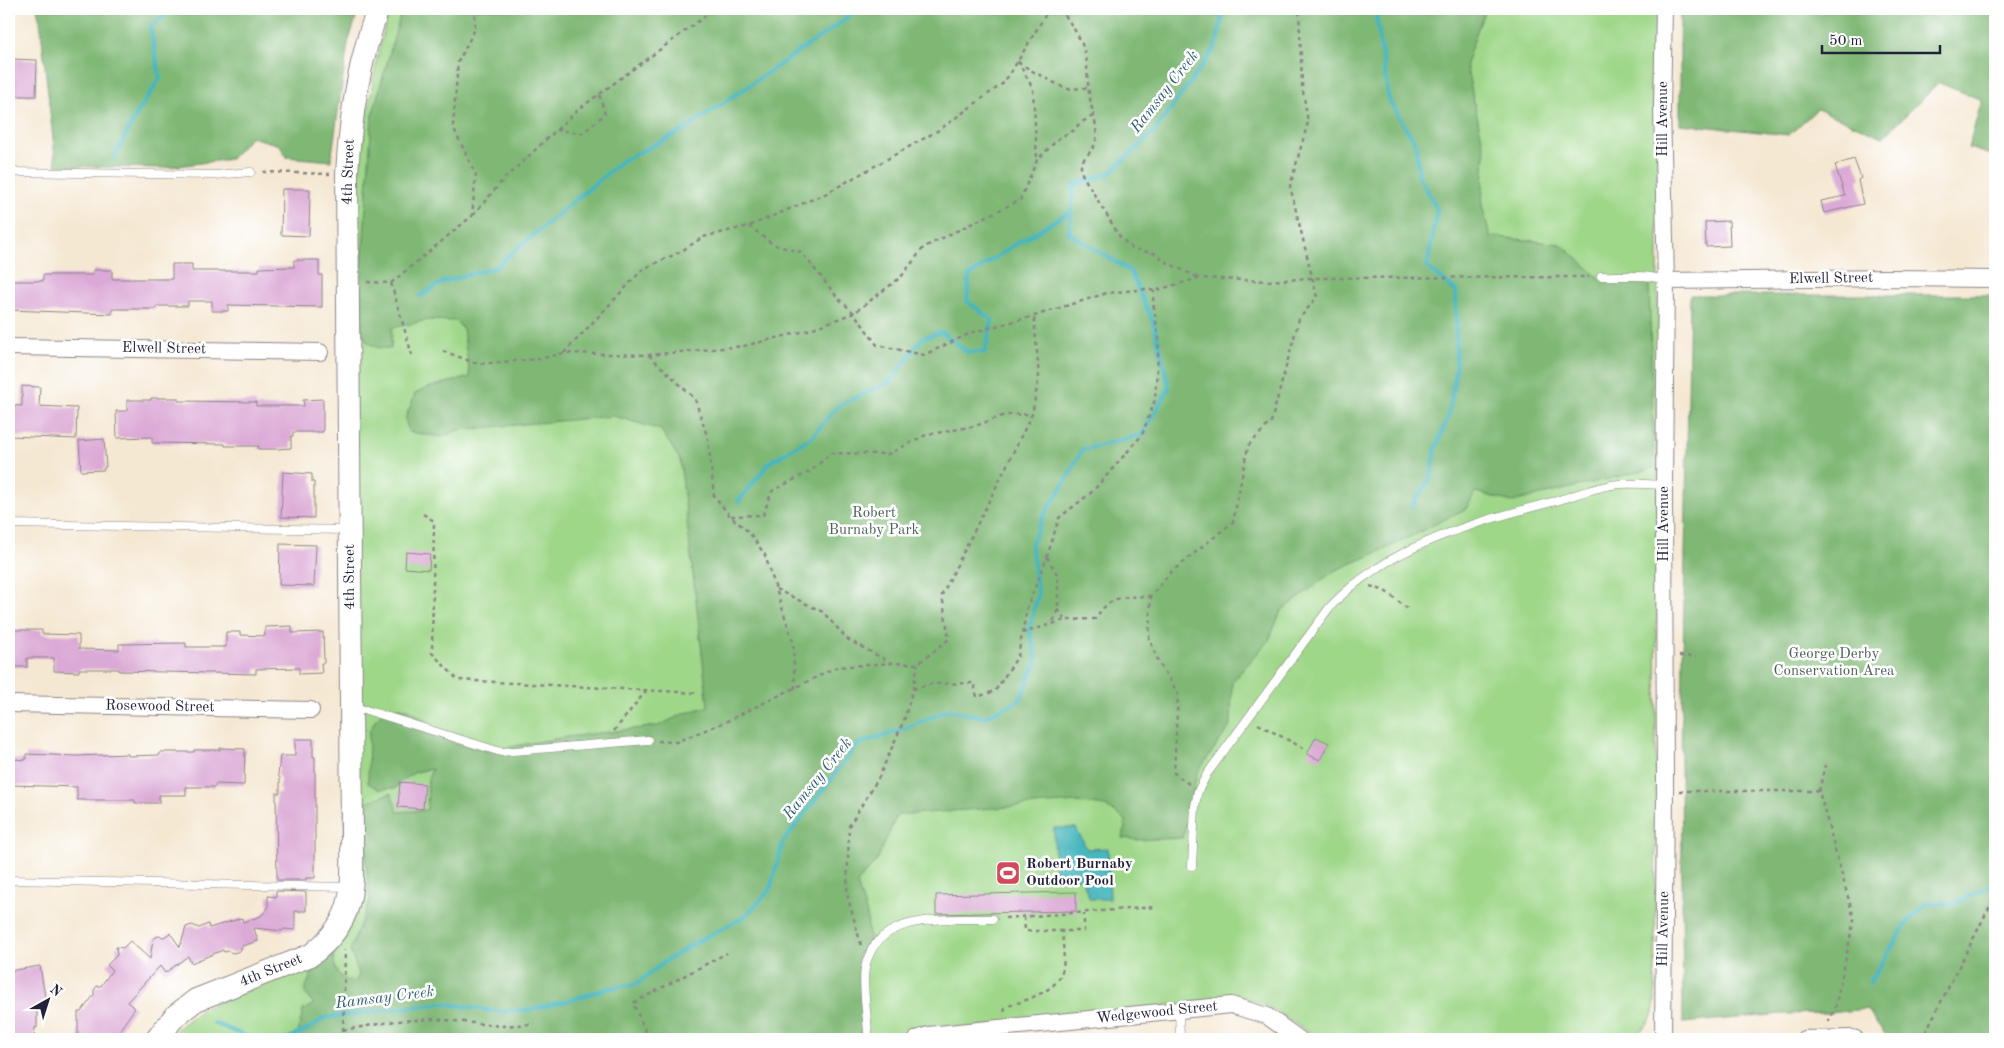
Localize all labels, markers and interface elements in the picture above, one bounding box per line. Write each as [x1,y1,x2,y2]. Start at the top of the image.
scale bar [1822,22,1939,54]
text: 50 m [1829,34,1863,49]
water label: Ramsay Creek [1127,48,1202,137]
street label: Hill Avenue [1656,81,1671,157]
street label: 4th Street [340,139,358,205]
street label: Elwell Street [1789,271,1873,287]
street label: Elwell Street [122,341,206,357]
street label: Hill Avenue [1657,486,1672,562]
park label: Robert Burnaby Park [829,506,920,538]
street label: 4th Street [343,544,358,610]
park label: George Derby Conservation Area [1774,647,1895,679]
street label: Rosewood Street [105,699,215,715]
water label: Ramsay Creek [780,735,856,823]
place label: Robert Burnaby Outdoor Pool [1026,857,1133,889]
sports icon: Robert Burnaby Outdoor Pool [995,860,1021,886]
street label: Hill Avenue [1656,891,1672,967]
street label: 4th Street [238,952,304,990]
north arrow [22,976,72,1026]
text: N [47,982,64,1000]
water label: Ramsay Creek [334,984,436,1012]
street label: Wedgewood Street [1096,999,1218,1027]

